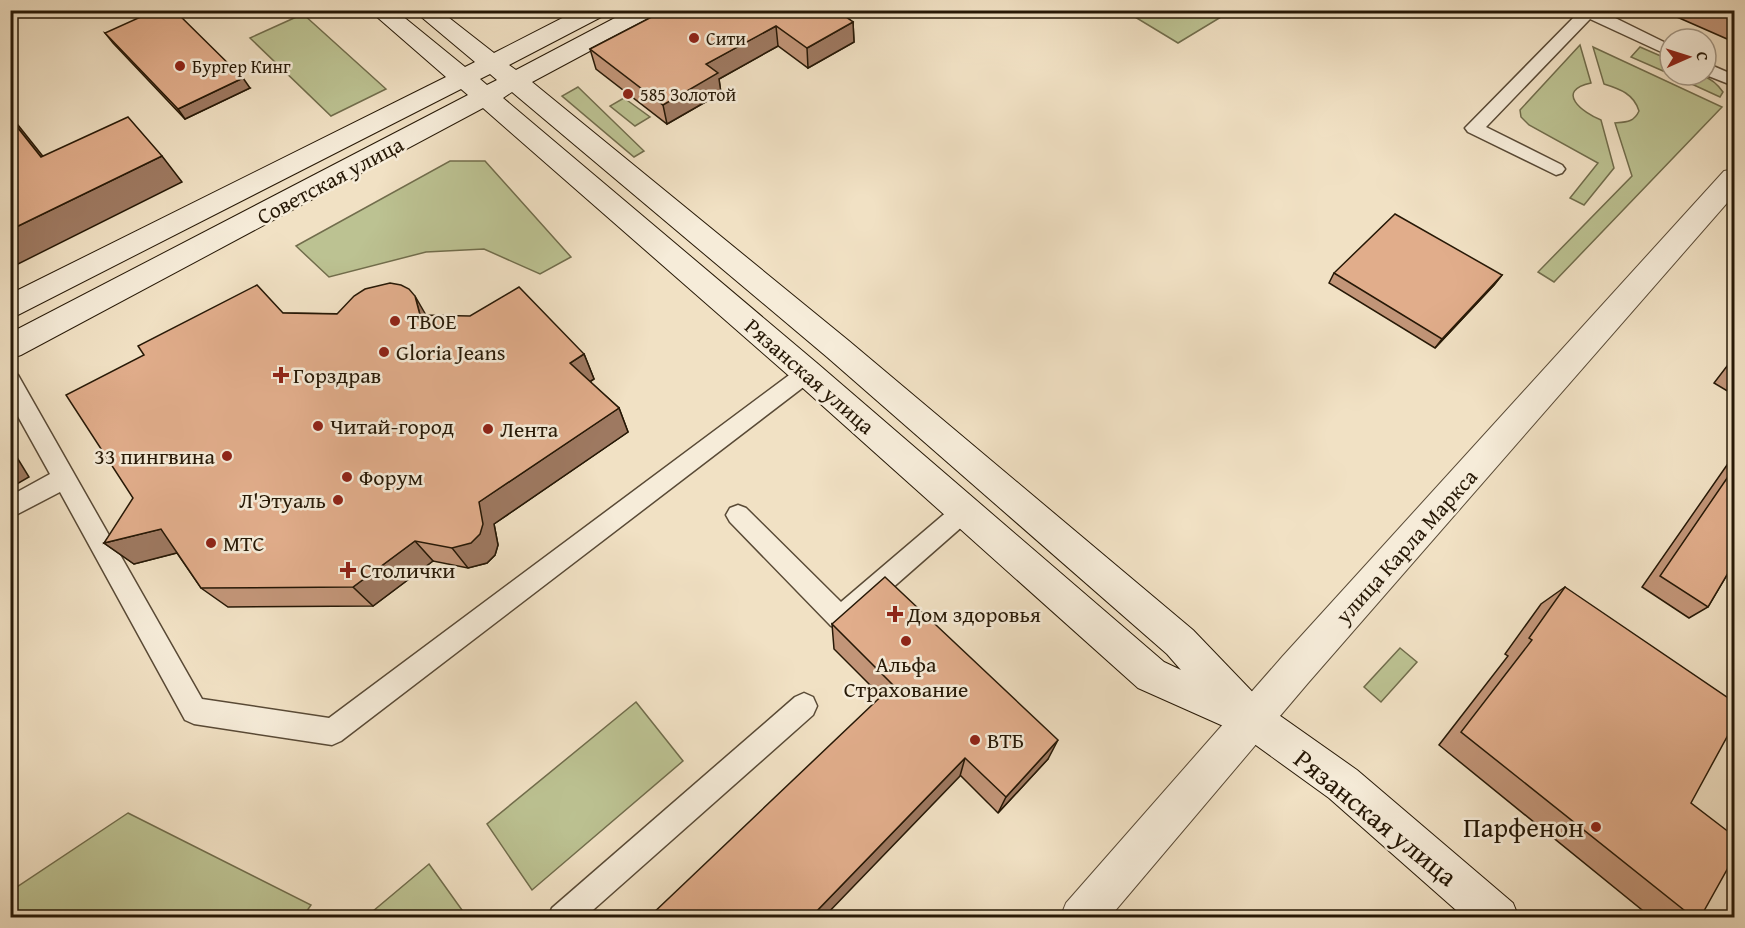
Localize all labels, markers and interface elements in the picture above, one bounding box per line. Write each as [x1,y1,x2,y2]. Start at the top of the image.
place label: Сити [706,25,746,52]
north arrow [1658,27,1718,87]
marker: Сити [687,31,701,45]
text: С [1691,51,1715,61]
place label: Бургер Кинг [192,53,291,80]
marker: Бургер Кинг [173,59,187,73]
place label: 585 Золотой [640,81,736,108]
marker: 585 Золотой [621,87,635,101]
street label: Советская улица [251,128,409,232]
place label: ТВОЕ [407,305,456,337]
street label: Рязанская улица [738,310,882,442]
marker: ТВОЕ [388,314,402,328]
place label: Gloria Jeans [396,336,506,368]
marker: Gloria Jeans [377,345,391,359]
place label: Горздрав [293,359,381,391]
marker: Горздрав [274,368,288,382]
place label: Читай-город [330,410,454,442]
place label: Лента [500,413,559,445]
marker: Читай-город [311,419,325,433]
marker: Лента [481,422,495,436]
place label: 33 пингвина [94,440,216,472]
marker: 33 пингвина [220,449,234,463]
place label: Форум [359,461,424,493]
street label: улица Карла Маркса [1327,461,1485,631]
marker: Форум [340,470,354,484]
place label: Л'Этуаль [239,484,326,516]
marker: Л'Этуаль [331,493,345,507]
place label: МТС [223,527,265,559]
marker: МТС [204,536,218,550]
place label: Столички [360,554,455,586]
marker: Столички [341,563,355,577]
place label: Дом здоровья [906,598,1041,630]
marker: Дом здоровья [888,607,902,621]
marker: Альфа Страхование [899,634,913,648]
place label: Альфа Страхование [844,648,968,705]
place label: ВТБ [987,724,1024,756]
marker: ВТБ [968,733,982,747]
street label: Рязанская улица [1286,739,1466,896]
place label: Парфенон [1463,807,1584,847]
marker: Парфенон [1589,820,1603,834]

